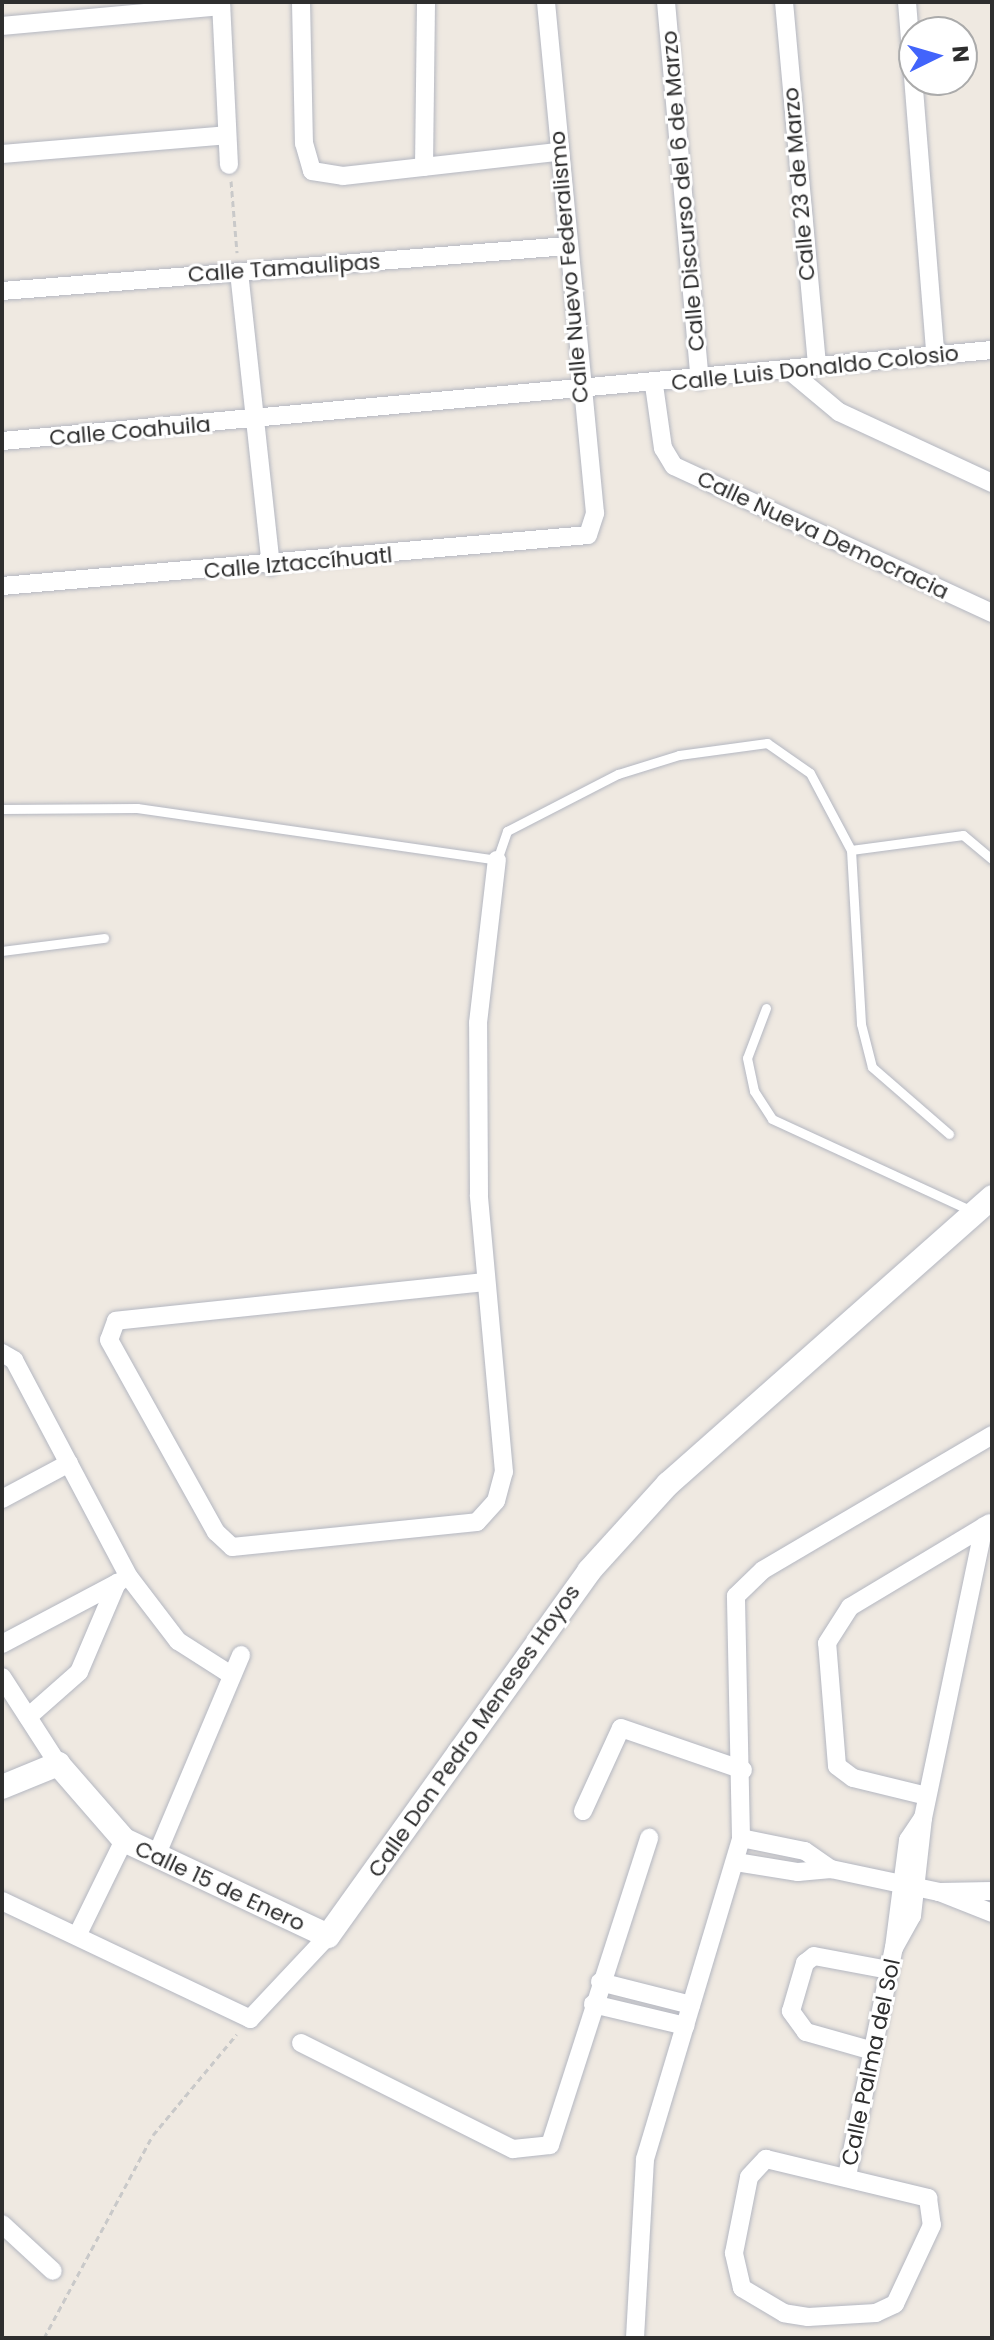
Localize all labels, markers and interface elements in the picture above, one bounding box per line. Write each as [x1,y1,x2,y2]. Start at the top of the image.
north arrow [898,16,978,96]
street label: Calle Discurso del 6 de Marzo [656,30,710,352]
text: N [944,44,977,64]
street label: Calle 23 de Marzo [777,86,821,282]
street label: Calle Nuevo Federalismo [544,130,594,404]
street label: Calle Tamaulipas [187,248,381,288]
street label: Calle Luis Donaldo Colosio [670,340,960,396]
street label: Calle Coahuila [48,411,212,451]
street label: Calle Nueva Democracia [693,465,953,605]
street label: Calle Iztaccíhuatl [203,542,393,584]
street label: Calle Don Pedro Meneses Hoyos [362,1580,586,1882]
street label: Calle 15 de Enero [131,1835,309,1937]
street label: Calle Palma del Sol [836,1956,906,2168]

